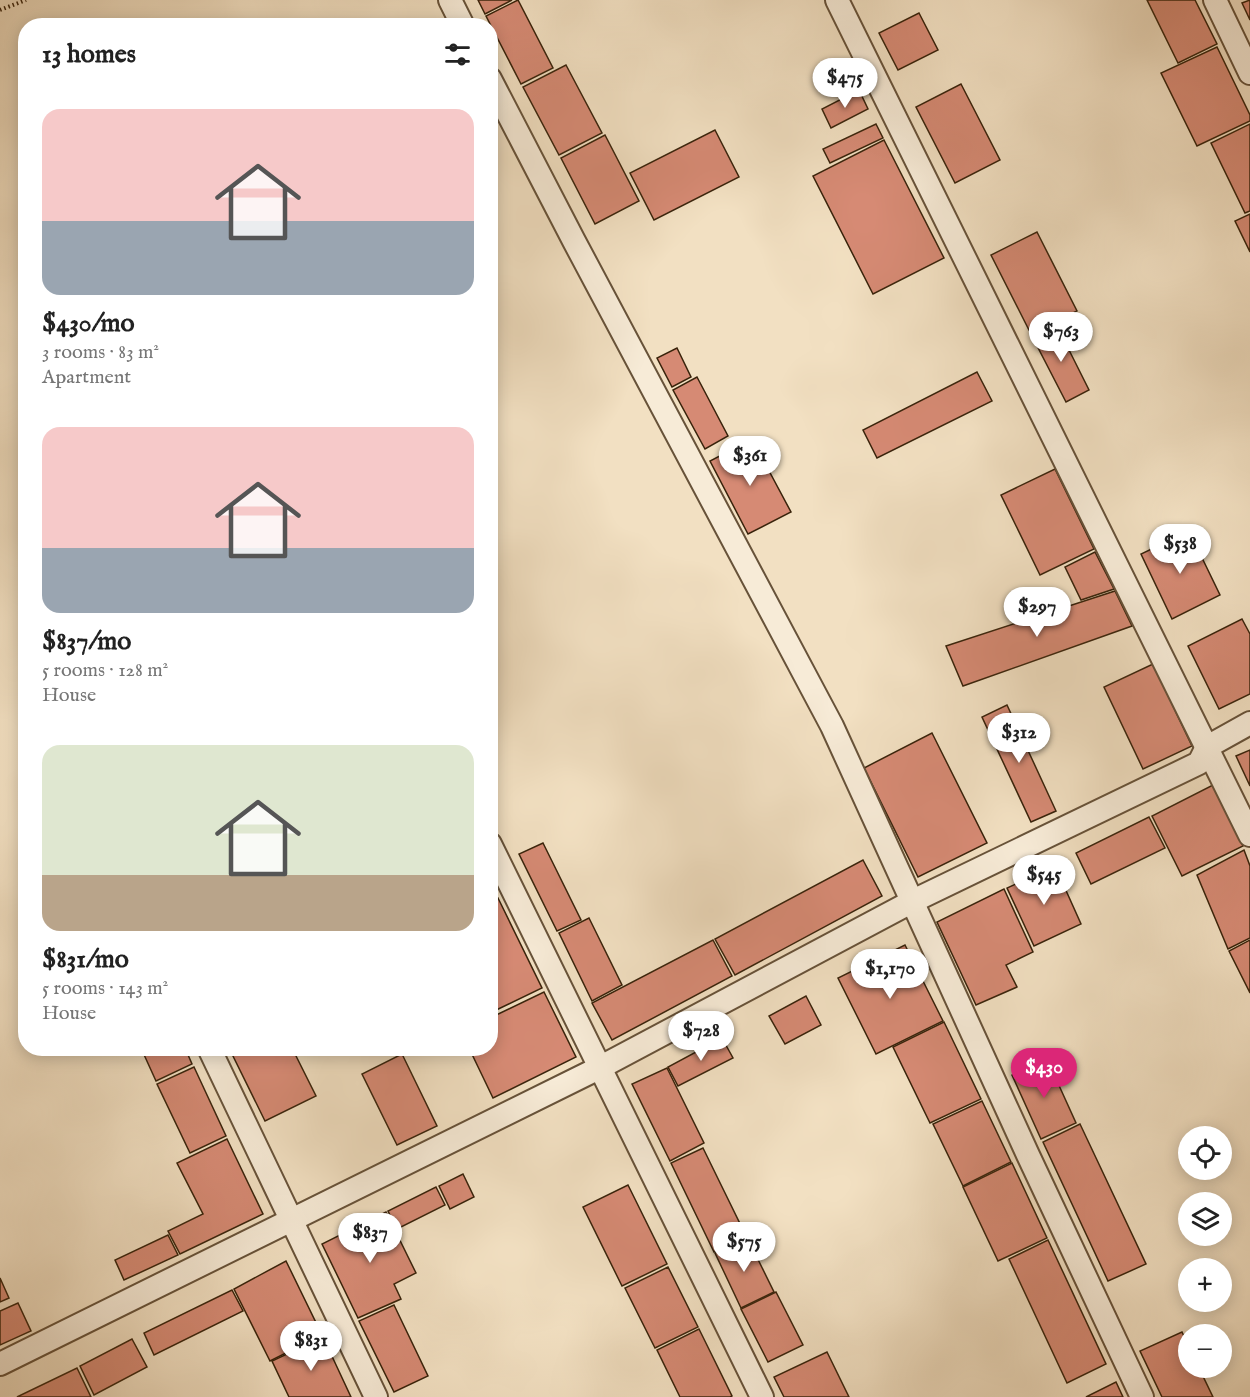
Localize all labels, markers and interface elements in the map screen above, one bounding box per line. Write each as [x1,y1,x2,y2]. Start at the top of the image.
text: 13 homes [42,38,136,71]
icon: filters [441,38,474,71]
pin: $475 [809,58,881,109]
text: $475 [827,65,863,90]
icon: home [204,148,312,256]
text: $430/mo [42,307,135,340]
pin: $763 [1025,312,1097,363]
text: $763 [1043,319,1079,344]
text: 3 rooms · 83 m² [42,340,159,365]
text: Apartment [42,365,131,390]
pin: $361 [714,436,786,487]
text: $361 [733,443,767,468]
icon: home [204,466,312,574]
pin: $538 [1144,524,1216,575]
text: $538 [1163,531,1197,556]
pin: $297 [1001,587,1073,638]
text: $297 [1018,594,1056,619]
text: $837/mo [42,625,131,658]
text: 5 rooms · 128 m² [42,658,168,683]
text: House [42,683,96,708]
pin: $312 [983,713,1055,764]
text: $312 [1001,720,1037,745]
icon: home [204,784,312,892]
pin: $545 [1008,855,1080,906]
text: $545 [1026,862,1062,887]
text: $831/mo [42,943,129,976]
pin: $1,170 [841,949,939,1000]
text: $1,170 [865,956,915,981]
text: 5 rooms · 143 m² [42,976,168,1001]
text: House [42,1001,96,1026]
pin: $728 [665,1011,737,1062]
text: $728 [682,1018,720,1043]
pin: $430 [1008,1048,1080,1099]
text: $430 [1025,1055,1063,1080]
map controls [1178,1126,1232,1378]
button: locate [1178,1126,1232,1180]
button: layers [1178,1192,1232,1246]
pin: $837 [334,1213,406,1264]
text: $837 [352,1220,388,1245]
pin: $575 [708,1222,780,1273]
text: $575 [727,1229,761,1254]
button: + [1178,1258,1232,1312]
pin: $831 [275,1321,347,1372]
button: − [1178,1324,1232,1378]
text: $831 [294,1328,328,1353]

